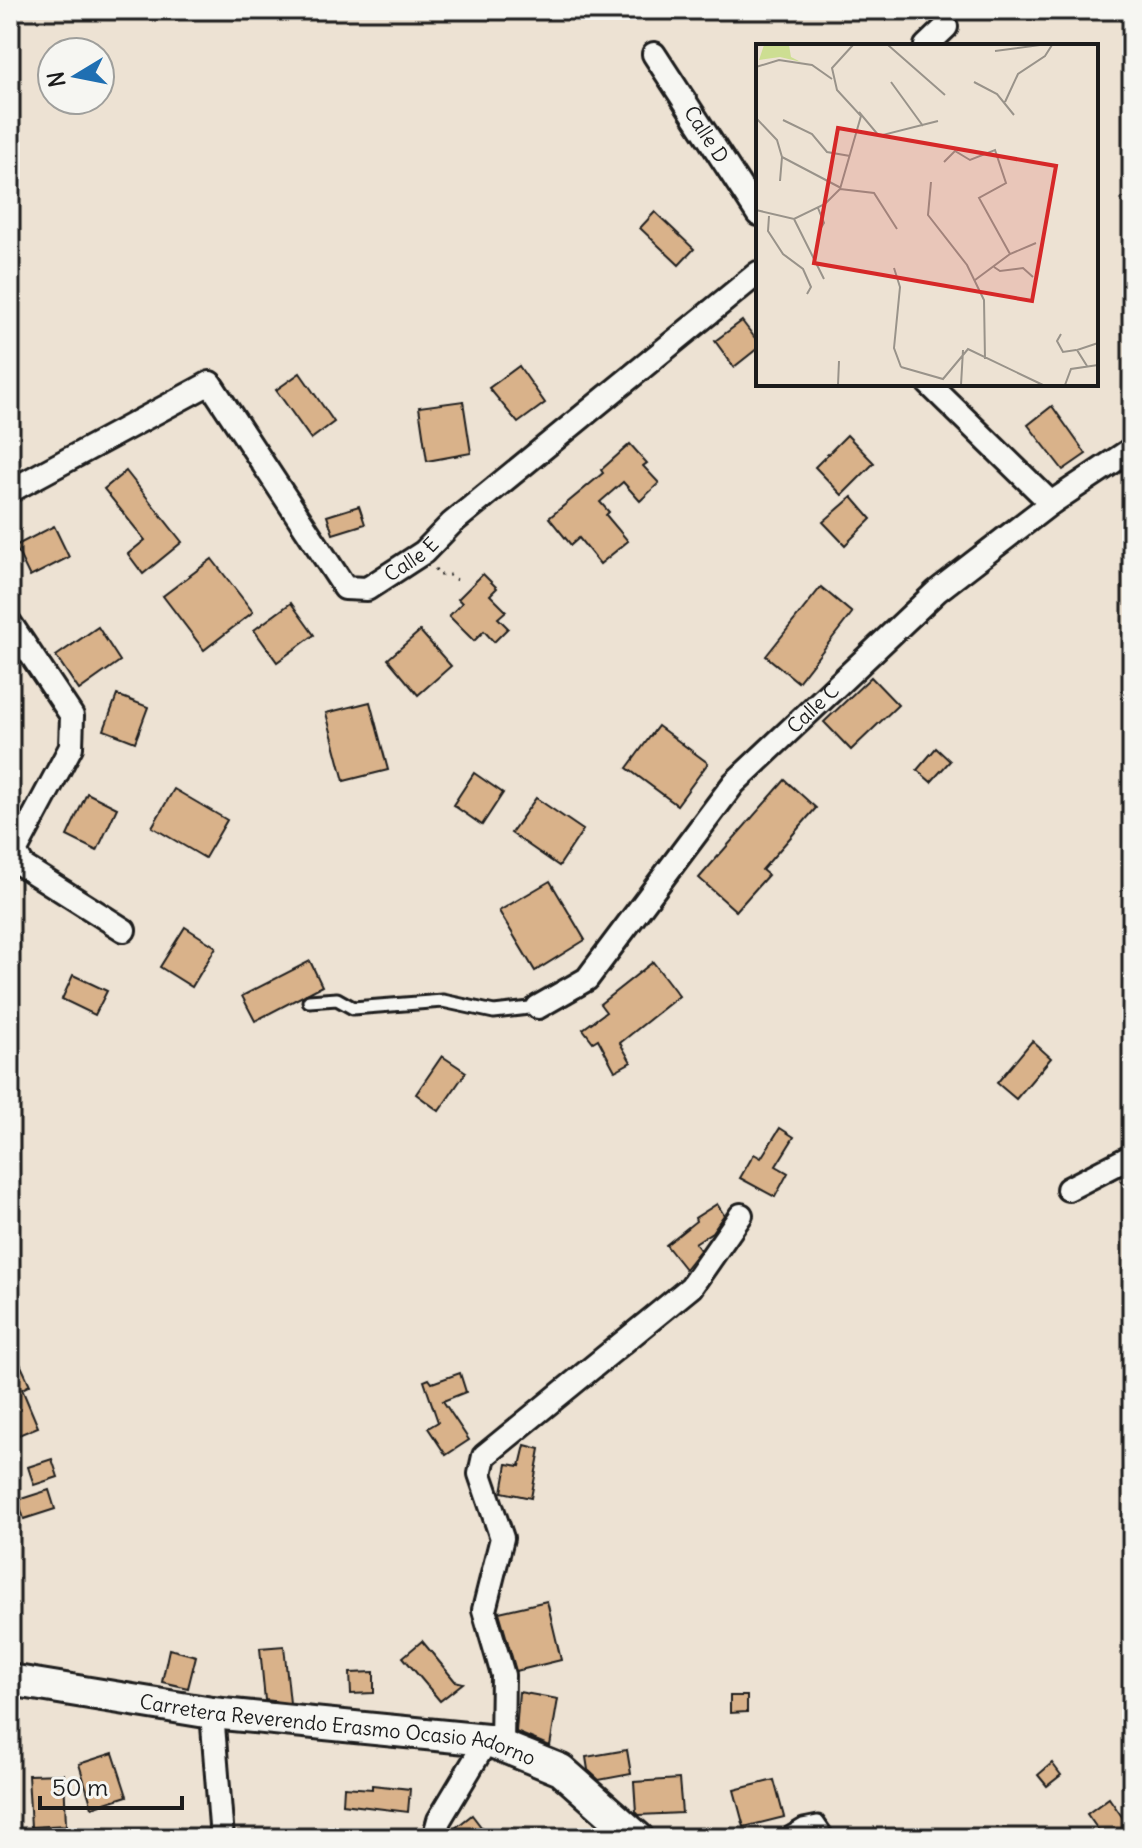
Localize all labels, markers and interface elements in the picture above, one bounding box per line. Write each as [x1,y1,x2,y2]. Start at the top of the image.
north arrow [36,36,116,116]
inset map [756,44,1098,386]
text: N [41,70,71,89]
street label: Calle D [679,101,734,167]
street label: Calle E [379,532,443,587]
street label: Calle C [781,678,844,738]
street label: Carretera Reverendo Erasmo Ocasio Adorno [138,1688,540,1770]
scale bar [40,1760,182,1810]
text: 50 m [52,1772,108,1802]

